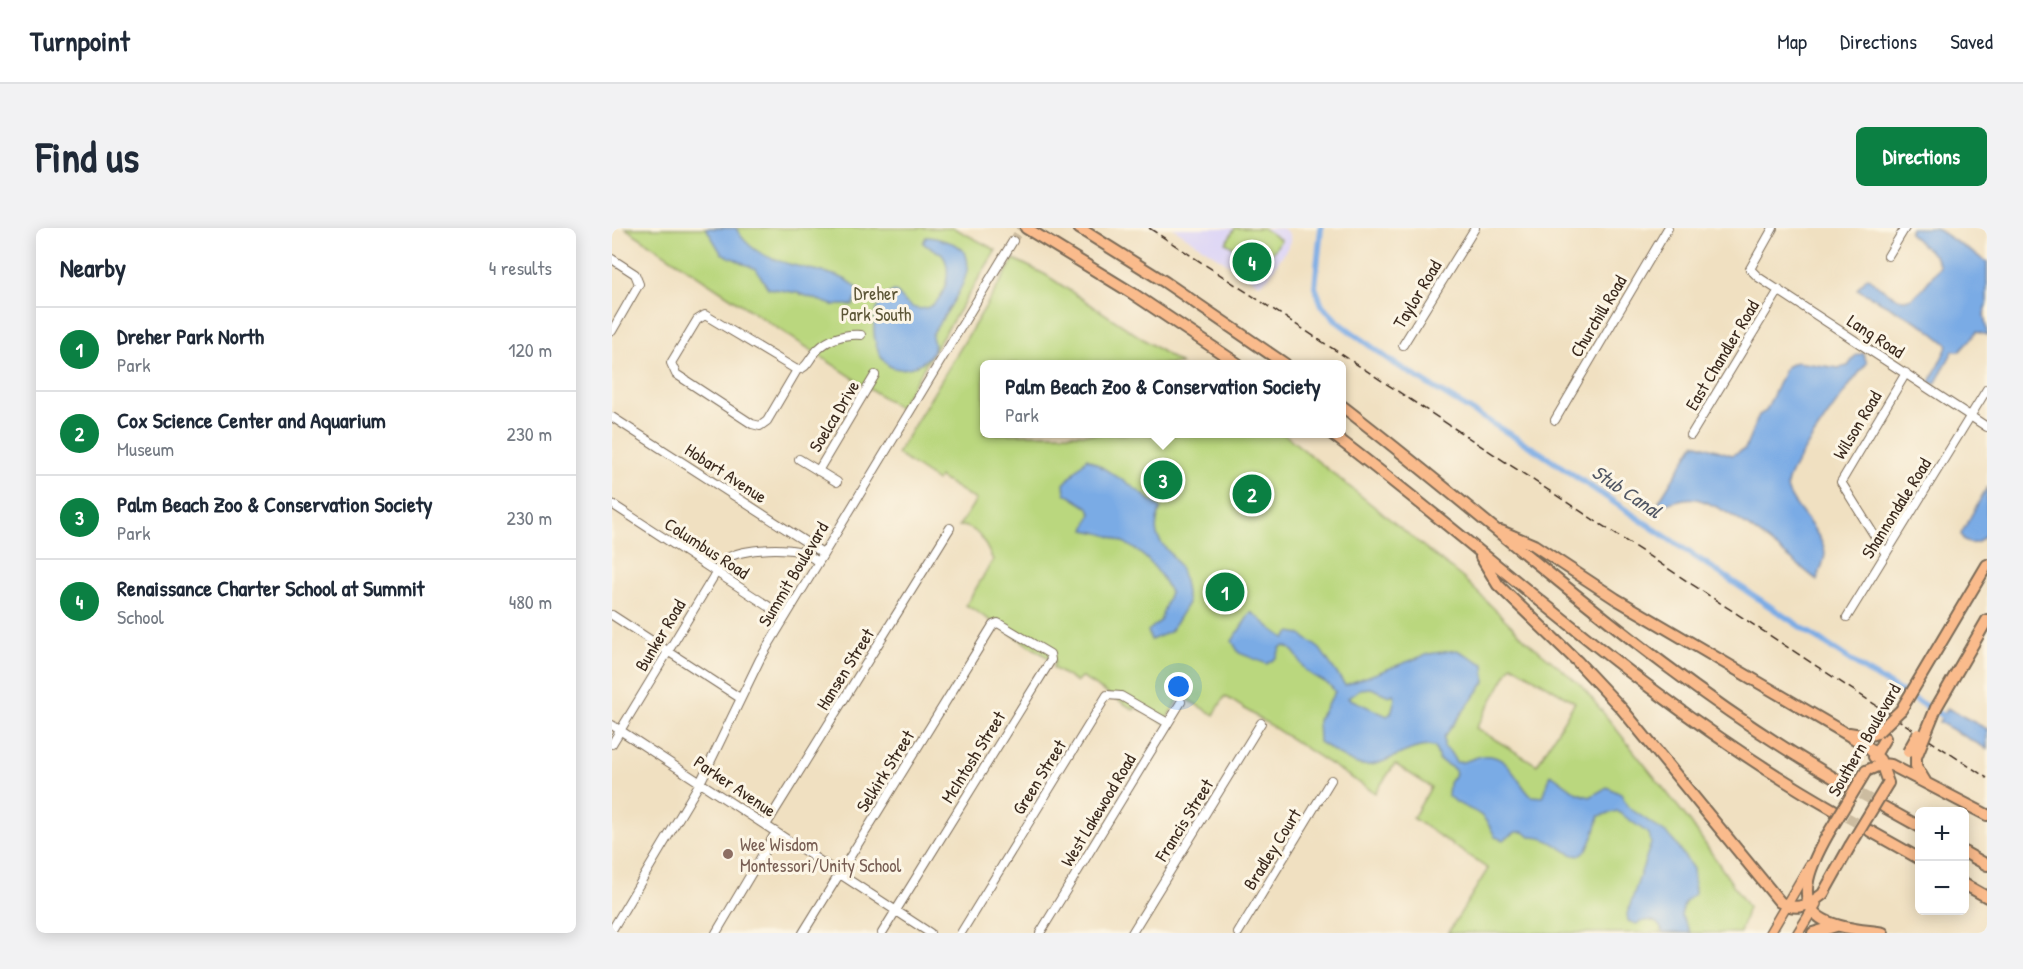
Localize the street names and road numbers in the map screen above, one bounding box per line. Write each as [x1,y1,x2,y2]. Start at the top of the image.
street label: Taylor Road [1387,255,1447,333]
street label: Churchill Road [1564,270,1632,362]
street label: East Chandler Road [1679,295,1765,415]
street label: Lang Road [1843,308,1909,364]
street label: Soelca Drive [803,375,865,457]
street label: Wilson Road [1827,386,1887,464]
street label: Hobart Avenue [680,437,772,509]
street label: Shannondale Road [1855,453,1937,563]
street label: Columbus Road [660,511,754,585]
street label: Summit Boulevard [752,517,834,631]
street label: Bunker Road [629,594,691,676]
street label: Hansen Street [810,623,880,715]
street label: Southern Boulevard [1822,679,1906,801]
street label: McIntosh Street [935,706,1012,808]
street label: Selkirk Street [850,725,920,817]
street label: Green Street [1006,734,1072,819]
street label: Parker Avenue [689,749,781,823]
street label: West Lakewood Road [1054,749,1142,871]
street label: Francis Street [1148,773,1220,867]
street label: Bradley Court [1237,803,1307,894]

